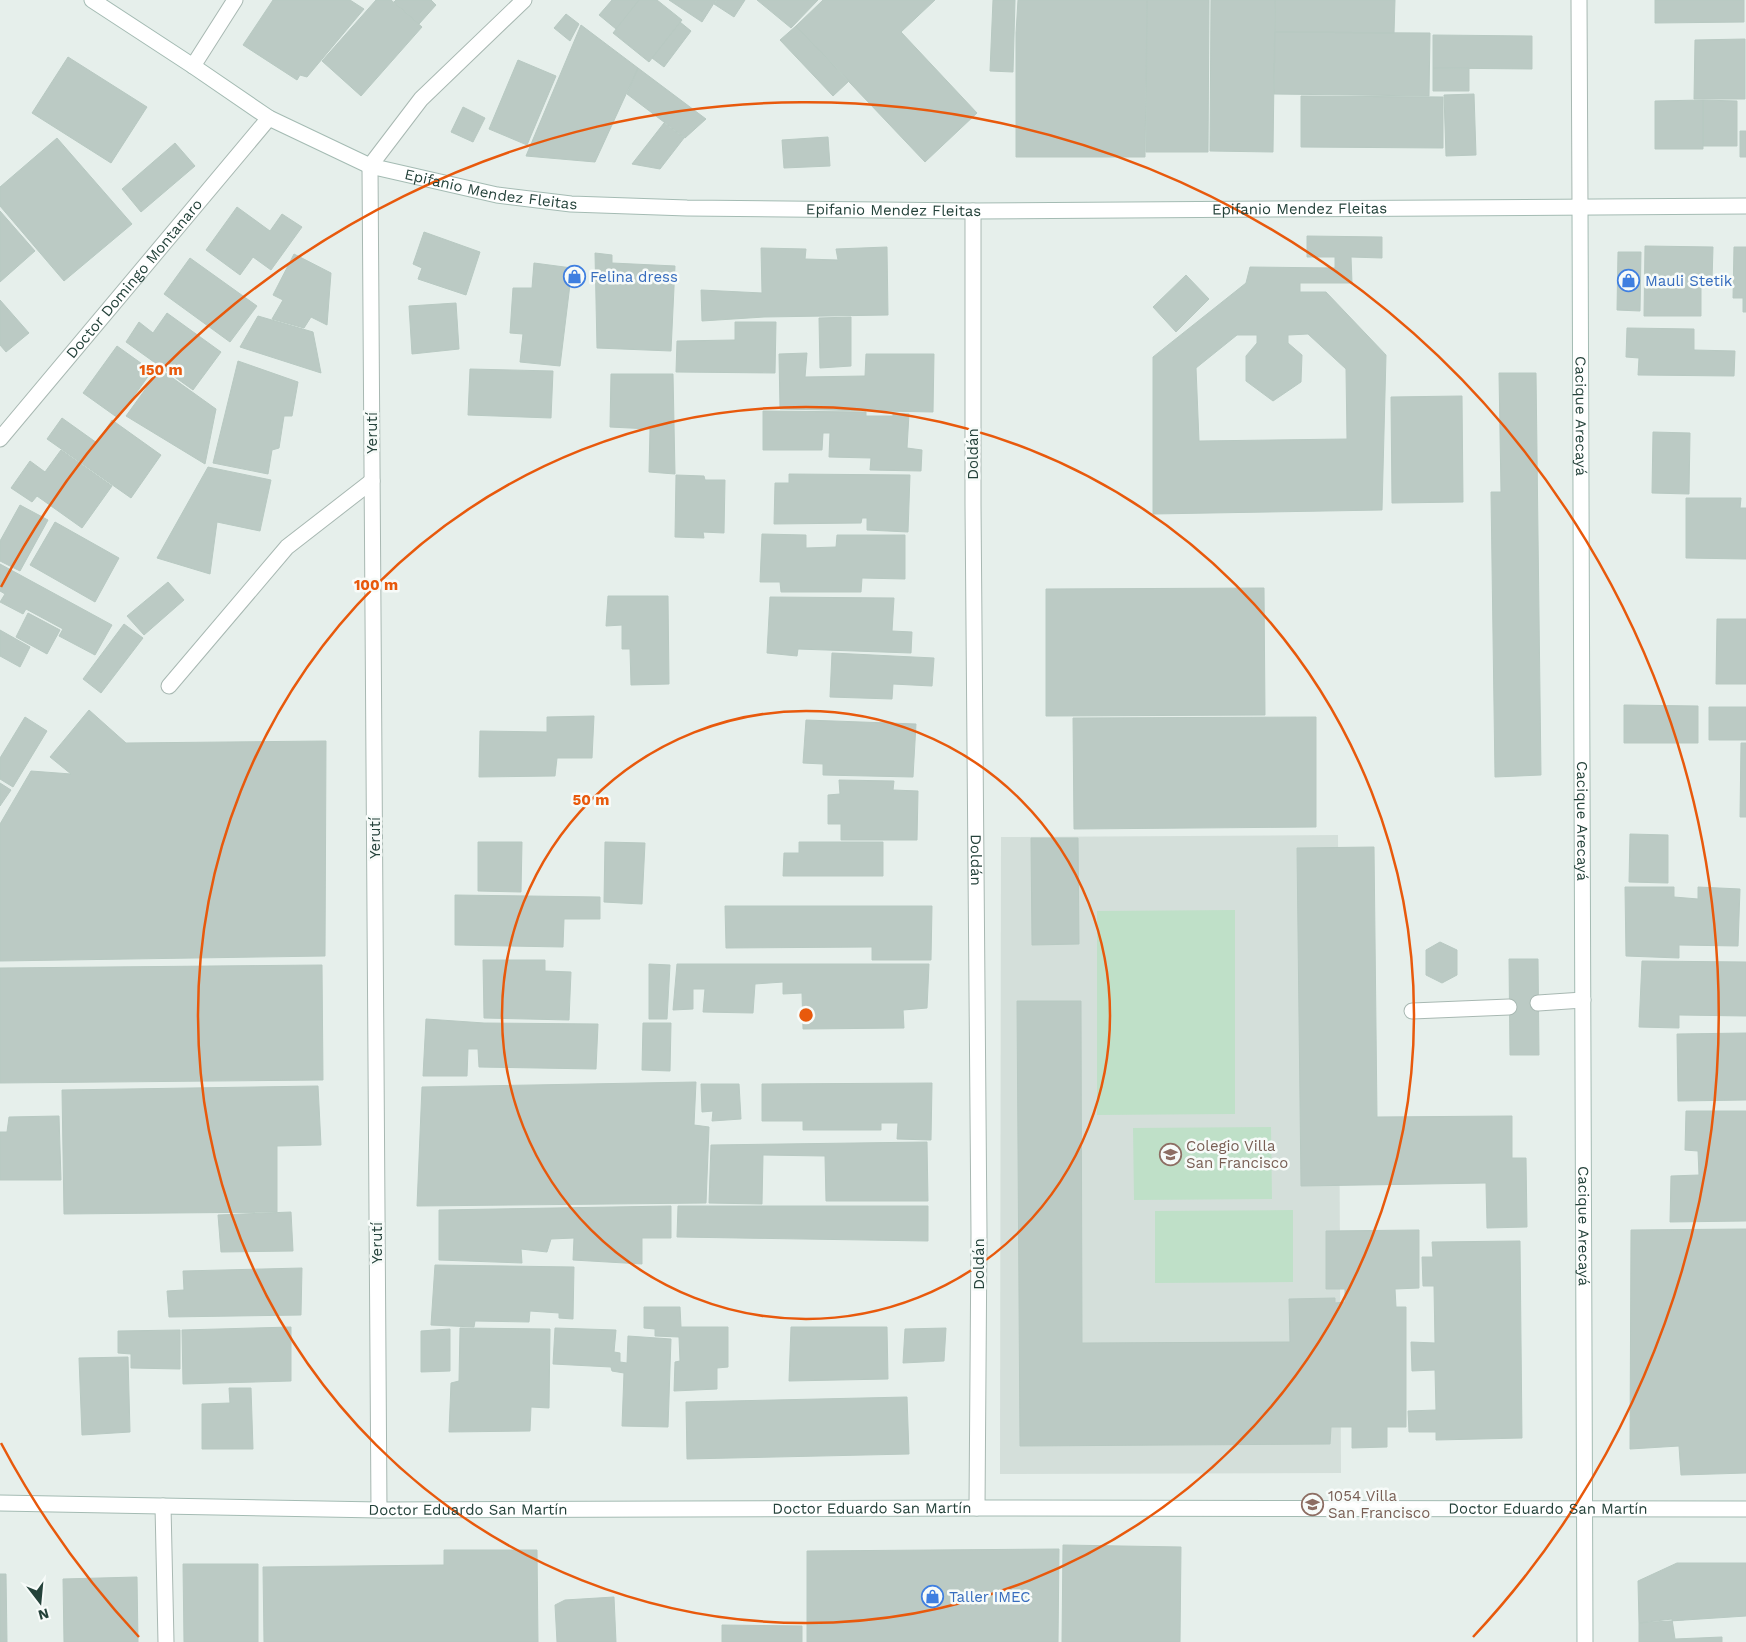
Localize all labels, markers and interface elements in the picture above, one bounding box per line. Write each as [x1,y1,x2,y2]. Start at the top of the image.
street label: Epifanio Mendez Fleitas [403,165,578,213]
street label: Doctor Domingo Montanaro [62,195,206,362]
street label: Epifanio Mendez Fleitas [1212,199,1387,218]
street label: Epifanio Mendez Fleitas [806,200,981,220]
shop icon: Felina dress [562,265,586,289]
place label: Felina dress [590,268,678,286]
shop icon: Mauli Stetik [1617,269,1641,293]
place label: Mauli Stetik [1645,272,1733,290]
street label: Cacique Arecayá [1572,356,1590,477]
text: 150 m [139,361,183,379]
street label: Yerutí [363,412,381,454]
street label: Doldán [964,428,982,480]
text: 100 m [354,576,398,594]
street label: Cacique Arecayá [1573,761,1591,882]
text: 50 m [573,791,609,809]
street label: Yerutí [366,817,384,859]
street label: Doldán [967,834,985,886]
centre of rings [797,1006,815,1024]
place label: Colegio Villa San Francisco [1186,1137,1288,1172]
school or university icon: Colegio Villa San Francisco [1158,1143,1182,1167]
street label: Cacique Arecayá [1574,1166,1593,1287]
street label: Yerutí [368,1222,386,1264]
street label: Doldán [970,1238,988,1290]
place label: 1054 Villa San Francisco [1328,1487,1430,1522]
school or university icon: 1054 Villa San Francisco [1300,1493,1324,1517]
street label: Doctor Eduardo San Martín [772,1499,972,1518]
street label: Doctor Eduardo San Martín [368,1500,568,1519]
street label: Doctor Eduardo San Martín [1448,1500,1648,1518]
north arrow [15,1577,65,1627]
shop icon: Taller IMEC [921,1585,945,1609]
place label: Taller IMEC [949,1588,1031,1606]
text: N [36,1605,51,1624]

